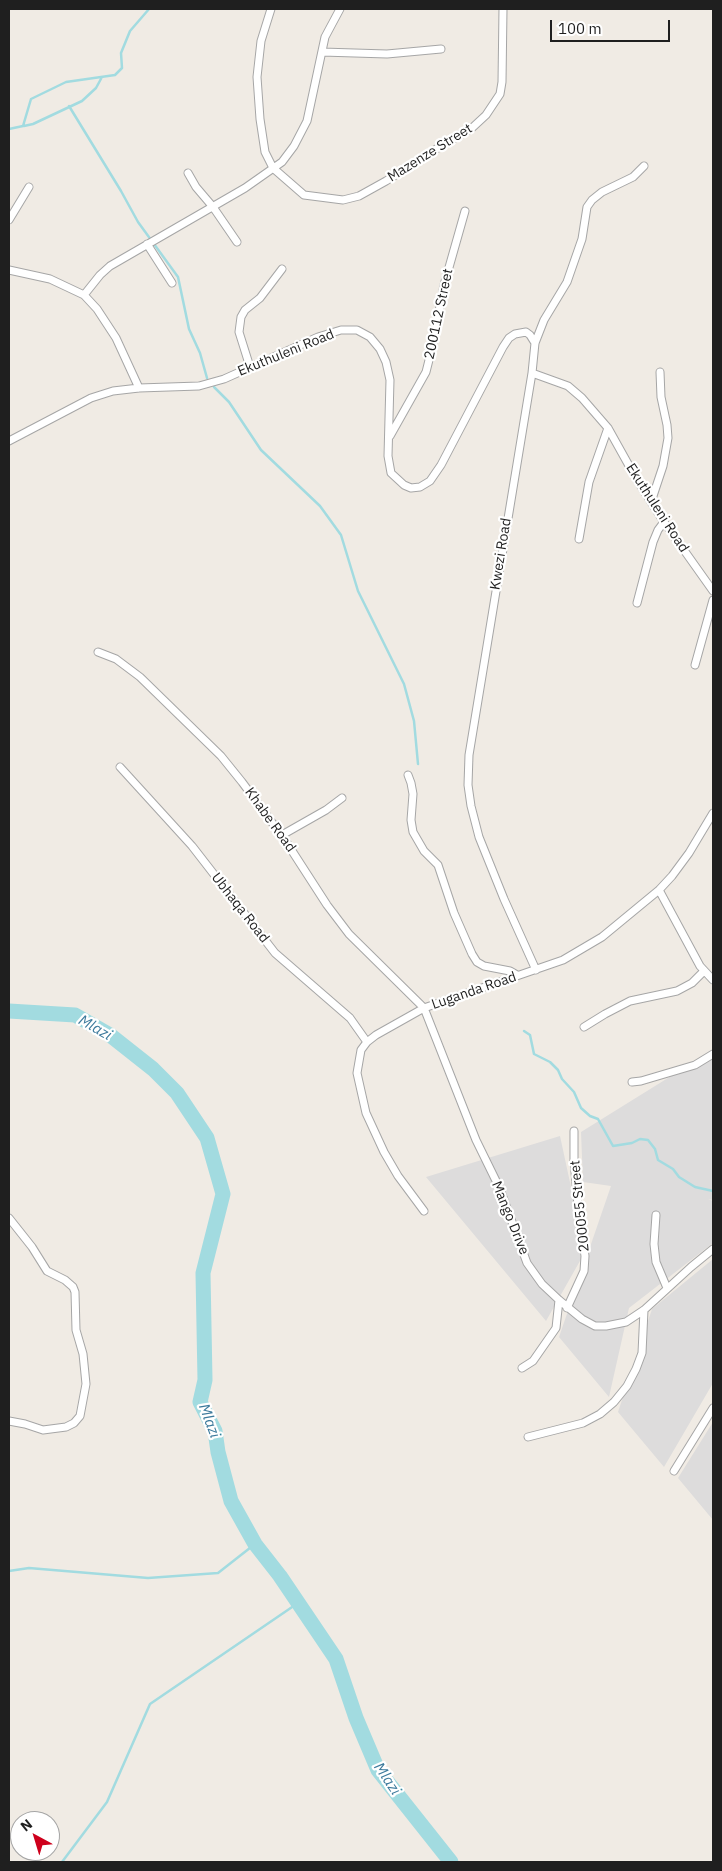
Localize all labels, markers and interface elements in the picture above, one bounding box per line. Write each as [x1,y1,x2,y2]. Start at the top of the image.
scale bar [552,10,672,42]
text: 100 m [558,19,602,38]
street label: Mazenze Street [385,120,475,186]
street label: 200112 Street [421,267,457,361]
street label: Ekuthuleni Road [235,326,337,380]
street label: Ekuthuleni Road [622,460,692,556]
street label: Kwezi Road [487,517,515,591]
street label: Khabe Road [241,784,299,856]
street label: Ubhaqa Road [207,870,273,946]
street label: Luganda Road [429,969,519,1013]
water label: Mlazi [75,1011,115,1045]
street label: 200055 Street [567,1159,593,1253]
street label: Mango Drive [488,1179,532,1257]
water label: Mlazi [194,1401,224,1441]
water label: Mlazi [370,1759,404,1799]
north arrow [10,1811,60,1861]
text: N [17,1815,36,1835]

